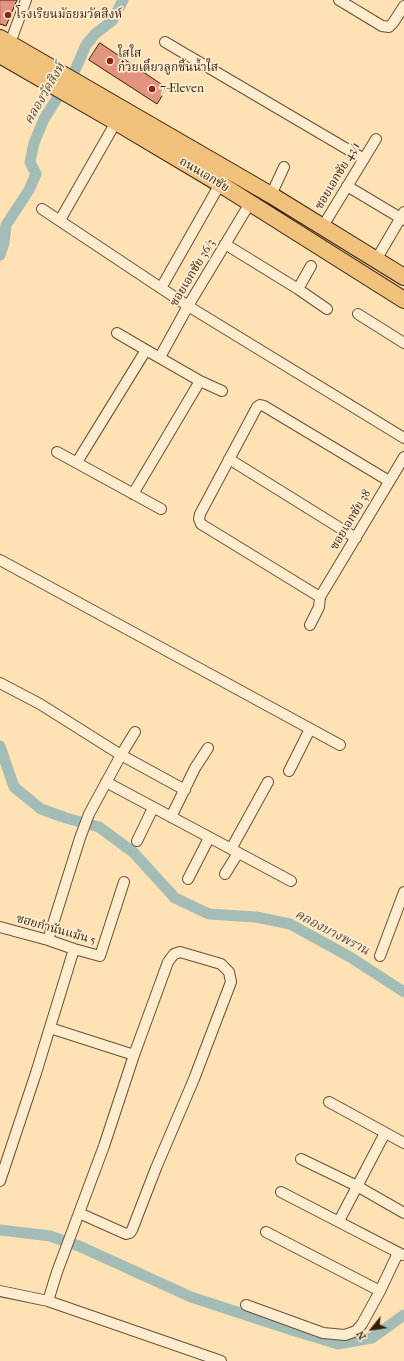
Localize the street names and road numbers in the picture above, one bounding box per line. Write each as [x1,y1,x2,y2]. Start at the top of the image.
street label: ซอยเอกชัย 43/1 [312,140,364,212]
street label: ถนนเอกชัย [176,154,232,196]
street label: ซอยเอกชัย 36/3 [167,237,219,309]
street label: ซอยเอกชัย 38 [327,487,375,553]
street label: ซฮยกำนันแม้น 5 [15,912,97,948]

